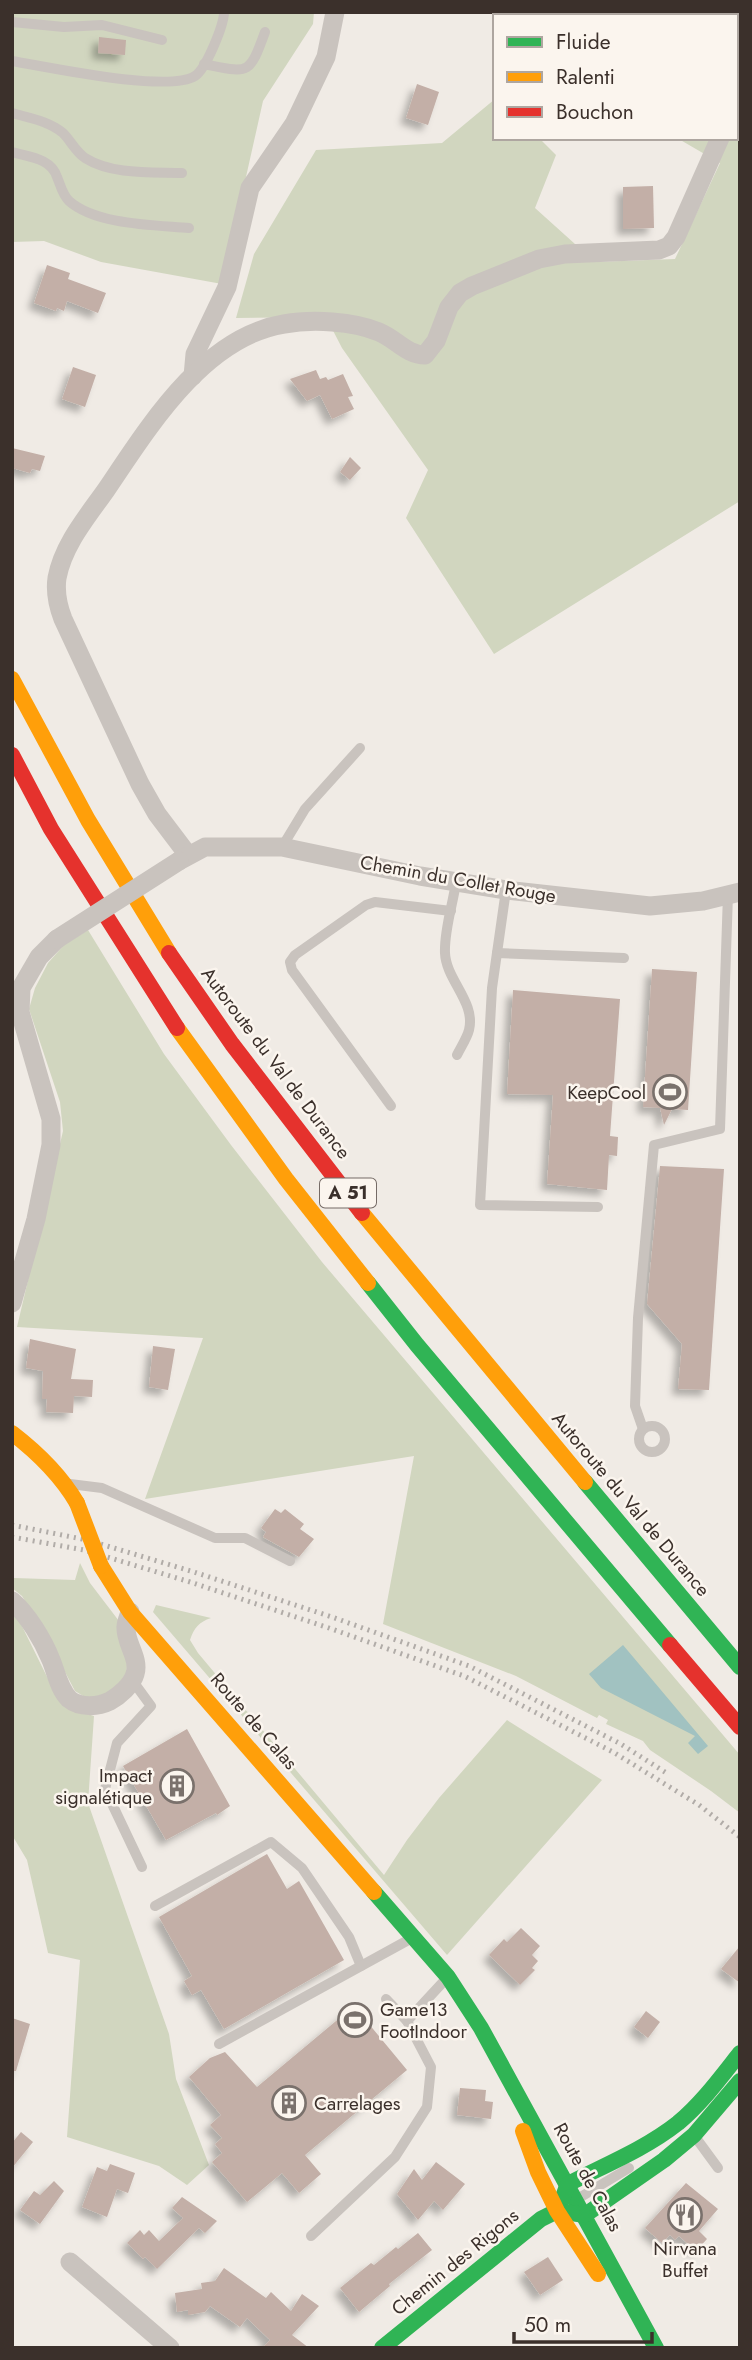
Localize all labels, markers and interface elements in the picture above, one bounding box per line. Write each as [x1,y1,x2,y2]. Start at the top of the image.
legend [493,14,738,140]
text: Fluide [556,27,611,57]
text: Ralenti [556,62,615,92]
text: Bouchon [556,97,634,127]
street label: Chemin du Collet Rouge [358,848,558,910]
street label: Autoroute du Val de Durance [195,962,357,1165]
sports icon: KeepCool [651,1073,689,1111]
place label: KeepCool [567,1079,646,1106]
road number: A 51 [320,1178,376,1208]
street label: Autoroute du Val de Durance [546,1406,717,1602]
street label: Route de Calas [204,1667,304,1776]
place label: Impact signalétique [55,1762,152,1811]
building icon: Impact signalétique [158,1767,196,1805]
place label: Game13 FootIndoor [380,1996,467,2045]
sports icon: Game13 FootIndoor [336,2001,374,2039]
building icon: Carrelages [270,2084,308,2122]
place label: Carrelages [314,2090,401,2117]
street label: Route de Calas [547,2118,629,2237]
restaurant icon: Nirvana Buffet [666,2196,704,2234]
street label: Chemin des Rigons [386,2202,525,2322]
place label: Nirvana Buffet [653,2235,717,2284]
scale bar [514,2300,652,2344]
text: 50 m [524,2310,571,2340]

